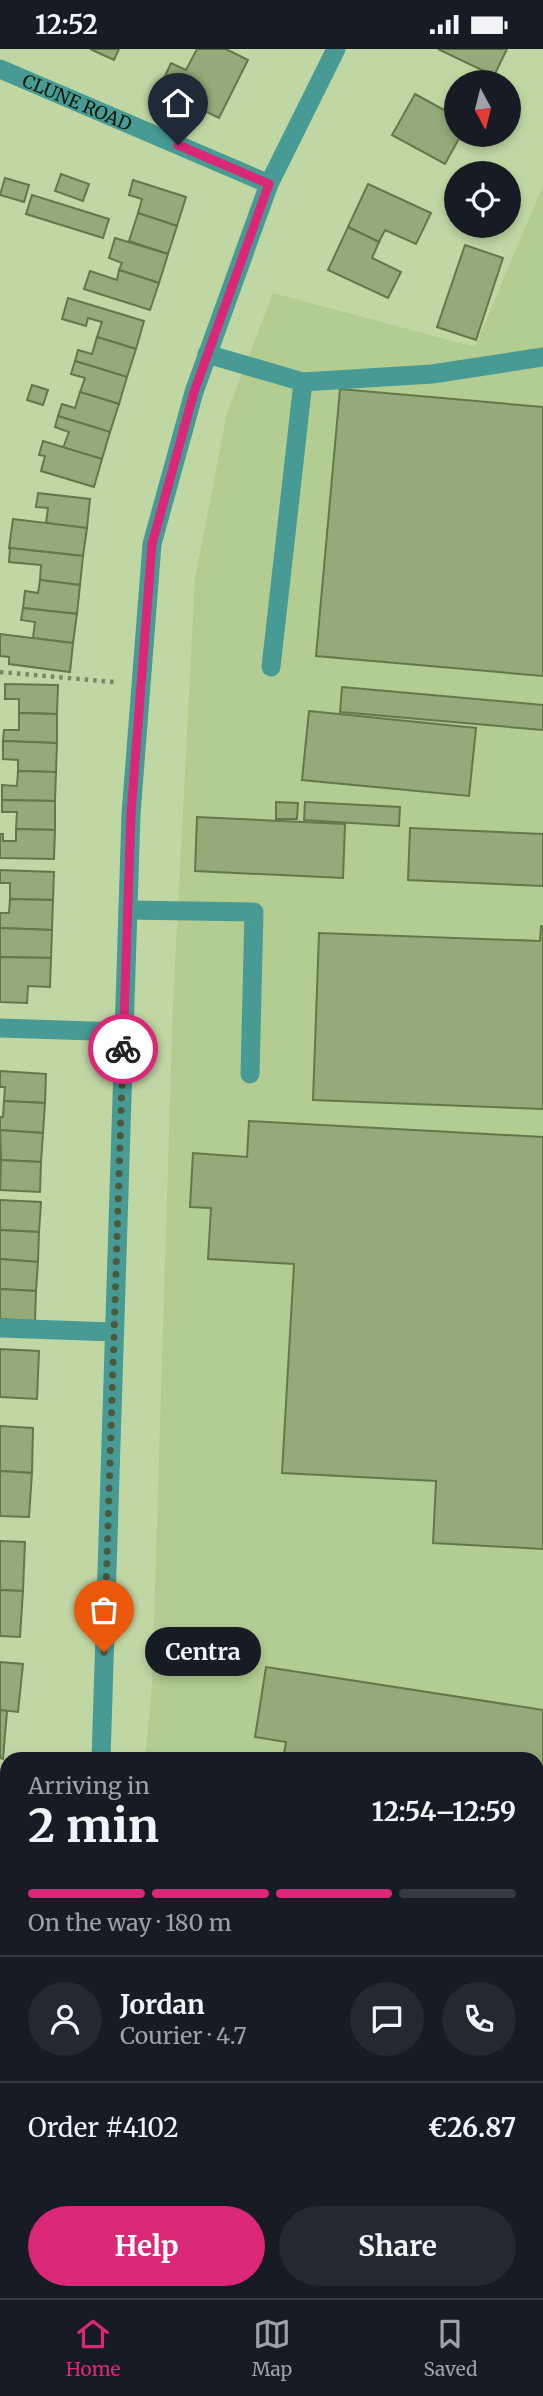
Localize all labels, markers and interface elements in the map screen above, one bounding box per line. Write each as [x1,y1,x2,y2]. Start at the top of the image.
text: 12:52 [35,8,98,41]
street label: CLUNE ROAD [19,69,135,136]
north arrow [444,70,522,147]
map controls [444,70,521,238]
pin [148,73,208,145]
icon: home [159,84,197,122]
button: locate [444,161,521,238]
courier [88,1014,158,1084]
icon: bike [104,1030,142,1068]
pin [74,1580,134,1652]
icon: bag [85,1591,123,1629]
callout: Centra [146,1627,262,1677]
text: Centra [165,1637,241,1666]
text: Arriving in [28,1771,150,1800]
text: 12:54–12:59 [372,1795,516,1828]
text: 2 min [28,1797,159,1855]
text: On the way · 180 m [28,1908,232,1937]
button: person [28,1982,102,2056]
button: chat [350,1982,424,2056]
button: phone [442,1982,516,2056]
text: Jordan [120,1988,205,2021]
text: Courier · 4.7 [120,2021,247,2050]
text: Order #4102 [28,2111,179,2144]
text: €26.87 [428,2111,516,2144]
button: Help [28,2206,265,2286]
button: Share [279,2206,516,2286]
tab: Home [66,2315,120,2381]
tab: Map [252,2315,292,2381]
tab: Saved [423,2315,477,2381]

